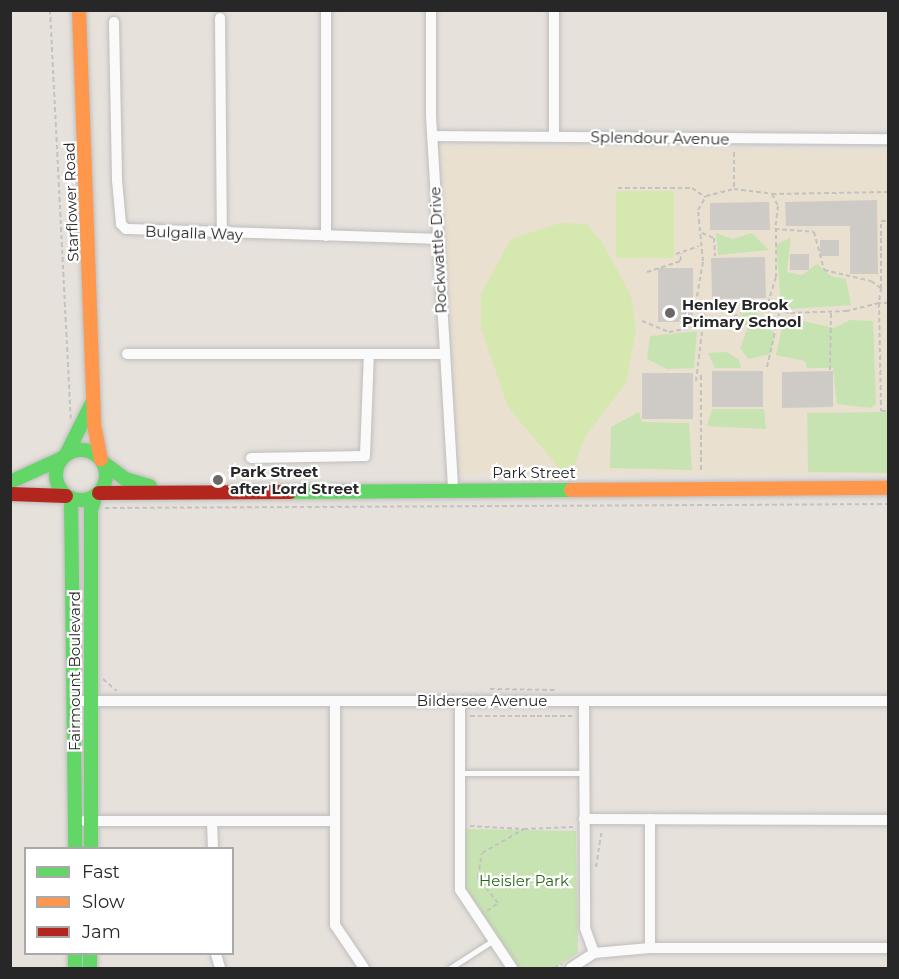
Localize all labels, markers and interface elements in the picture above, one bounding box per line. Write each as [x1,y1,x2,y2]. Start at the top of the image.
street label: Splendour Avenue [590,128,730,148]
street label: Starflower Road [60,142,82,262]
street label: Rockwattle Drive [426,186,450,314]
street label: Bulgalla Way [145,222,243,244]
place label: Henley Brook Primary School [682,295,801,330]
marker: Henley Brook Primary School [663,306,677,320]
place label: Park Street after Lord Street [230,462,359,497]
street label: Park Street [492,464,576,482]
marker: Park Street after Lord Street [211,473,225,487]
street label: Fairmount Boulevard [66,591,84,751]
street label: Bildersee Avenue [417,692,547,710]
legend [24,847,234,955]
text: Fast [82,861,120,883]
park label: Heisler Park [479,872,569,890]
text: Slow [82,891,125,913]
text: Jam [82,921,121,943]

